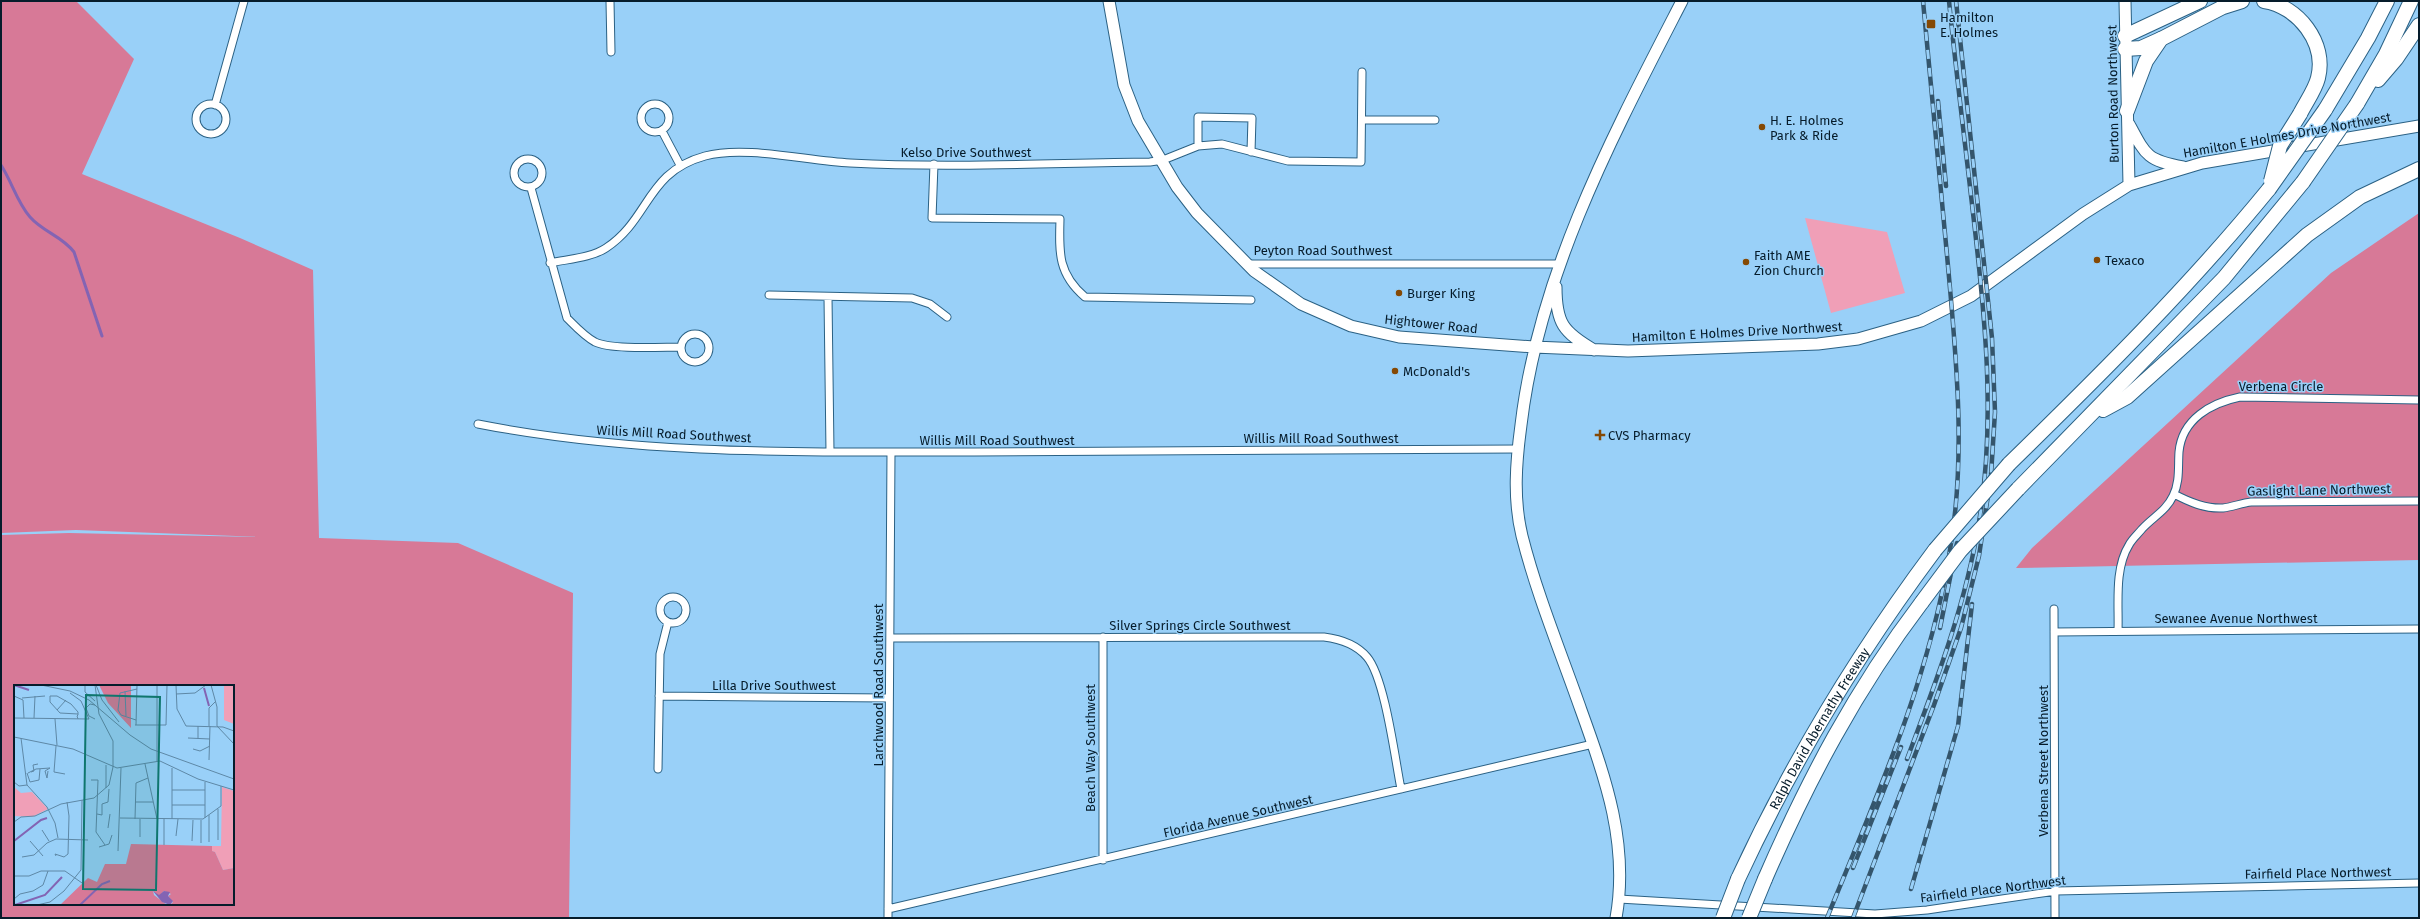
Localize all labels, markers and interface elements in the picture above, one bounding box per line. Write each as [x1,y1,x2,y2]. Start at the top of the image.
place label: Hamilton E. Holmes [1940,10,1998,40]
marker: Hamilton E. Holmes [1925,18,1937,30]
street label: Burton Road Northwest [2104,25,2122,163]
street label: Hamilton E Holmes Drive Northwest [2182,109,2392,161]
place label: H. E. Holmes Park & Ride [1770,113,1843,143]
marker: H. E. Holmes Park & Ride [1757,122,1767,132]
street label: Kelso Drive Southwest [900,145,1032,160]
street label: Peyton Road Southwest [1254,243,1393,258]
place label: Faith AME Zion Church [1754,248,1824,278]
place label: Texaco [2105,253,2145,268]
marker: Texaco [2092,255,2102,265]
marker: Faith AME Zion Church [1741,257,1751,267]
place label: Burger King [1407,286,1475,301]
marker: Burger King [1394,288,1404,298]
street label: Hightower Road [1384,312,1478,336]
street label: Hamilton E Holmes Drive Northwest [1631,319,1843,345]
place label: McDonald's [1403,364,1470,379]
marker: McDonald's [1390,366,1400,376]
street label: Verbena Circle [2239,379,2323,394]
street label: Willis Mill Road Southwest [596,422,752,446]
place label: CVS Pharmacy [1608,428,1691,443]
marker: CVS Pharmacy [1595,430,1605,440]
street label: Willis Mill Road Southwest [1243,431,1399,446]
street label: Willis Mill Road Southwest [919,433,1075,448]
street label: Gaslight Lane Northwest [2247,481,2391,499]
street label: Larchwood Road Southwest [871,603,886,766]
street label: Sewanee Avenue Northwest [2154,611,2318,626]
street label: Silver Springs Circle Southwest [1109,618,1291,633]
street label: Ralph David Abernathy Freeway [1766,644,1872,812]
street label: Lilla Drive Southwest [712,678,836,693]
street label: Beach Way Southwest [1083,684,1098,812]
inset map [14,685,234,905]
street label: Verbena Street Northwest [2036,685,2051,837]
street label: Florida Avenue Southwest [1162,791,1314,841]
street label: Fairfield Place Northwest [2245,864,2392,882]
street label: Fairfield Place Northwest [1919,873,2067,905]

